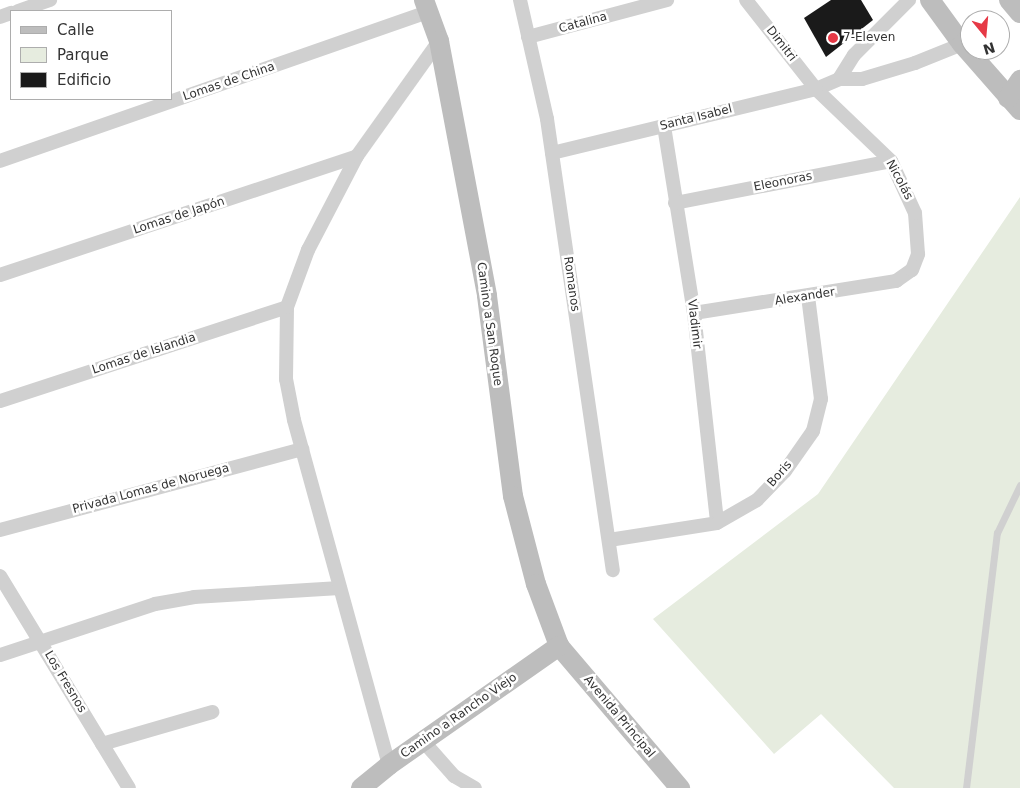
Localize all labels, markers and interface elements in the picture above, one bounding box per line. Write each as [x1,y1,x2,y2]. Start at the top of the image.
legend [10,10,172,100]
street label: Catalina [557,10,609,36]
north arrow [960,10,1010,60]
text: Calle [57,21,94,39]
street label: Dimitri [763,24,799,64]
place label: 7-Eleven [843,31,895,45]
marker: 7-Eleven [827,32,839,44]
text: N [981,39,997,58]
text: Parque [57,46,109,64]
street label: Lomas de China [181,60,277,104]
text: Edificio [57,71,111,89]
street label: Santa Isabel [658,102,734,134]
street label: Nicolás [883,158,915,202]
street label: Eleonoras [753,169,813,195]
street label: Lomas de Japón [132,194,226,238]
street label: Romanos [560,256,582,312]
street label: Camino a San Roque [473,261,505,387]
street label: Alexander [774,285,836,309]
street label: Vladimir [684,298,704,350]
street label: Lomas de Islandia [90,330,198,378]
street label: Boris [765,458,795,490]
street label: Privada Lomas de Noruega [71,461,231,517]
street label: Los Fresnos [41,649,89,715]
street label: Camino a Rancho Viejo [398,670,520,762]
street label: Avenida Principal [580,673,658,761]

